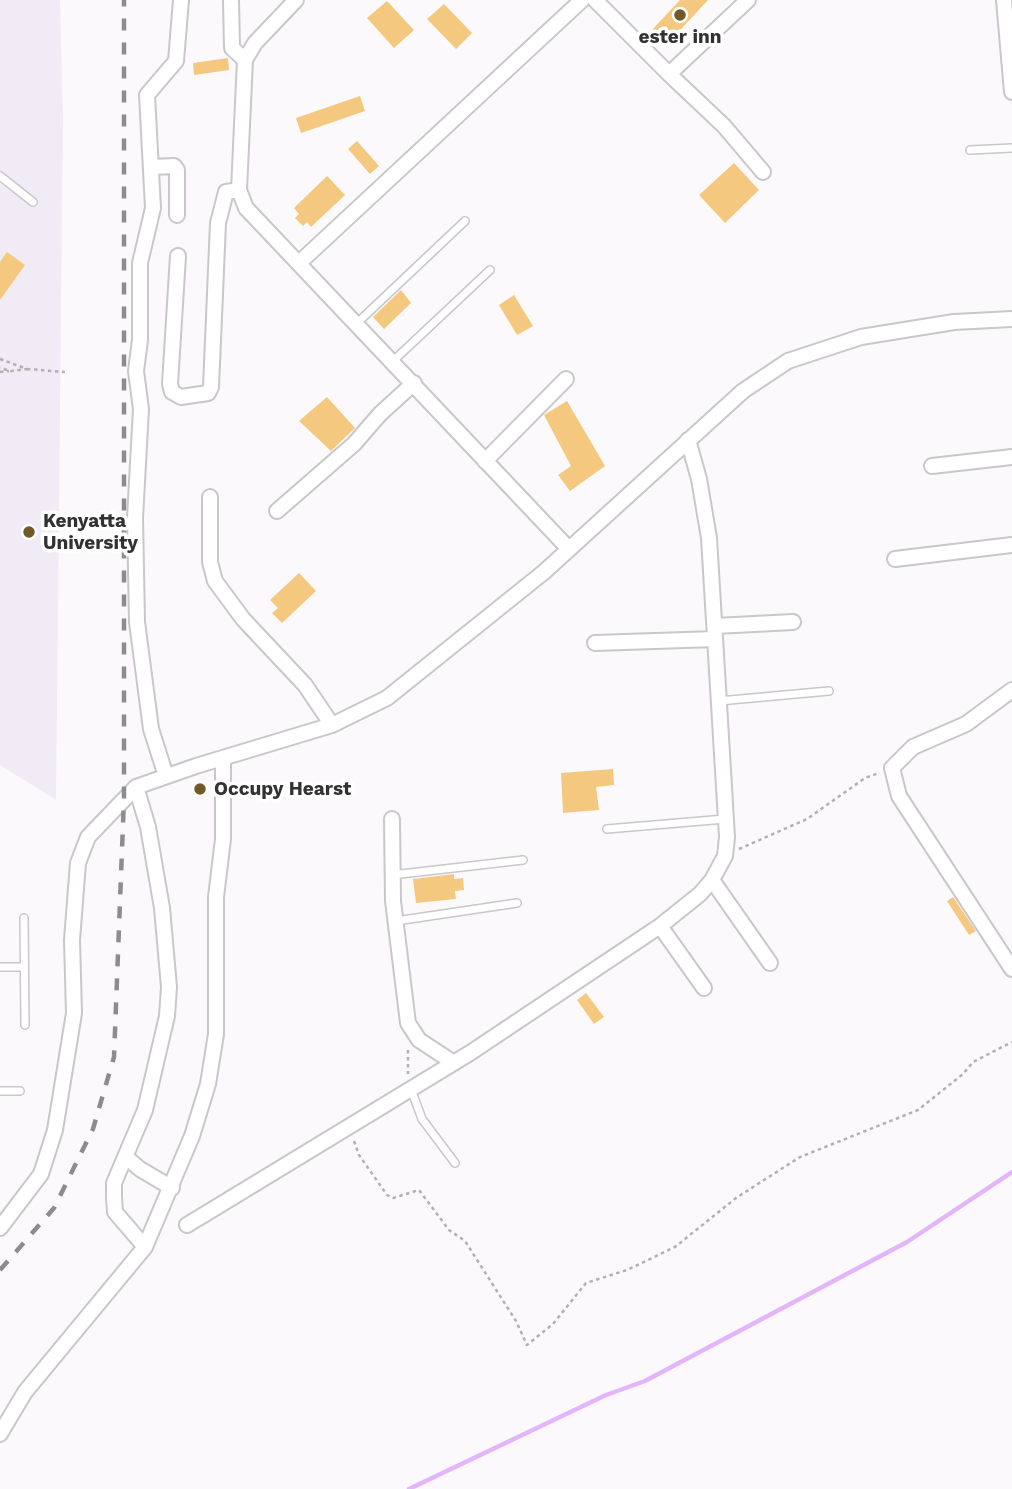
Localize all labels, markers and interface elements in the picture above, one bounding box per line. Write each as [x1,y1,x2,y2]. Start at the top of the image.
marker: ester inn [672,7,688,23]
place label: ester inn [638,26,722,48]
place label: Kenyatta University [43,510,138,554]
marker: Kenyatta University [21,524,37,540]
place label: Occupy Hearst [214,778,351,800]
marker: Occupy Hearst [192,781,208,797]

